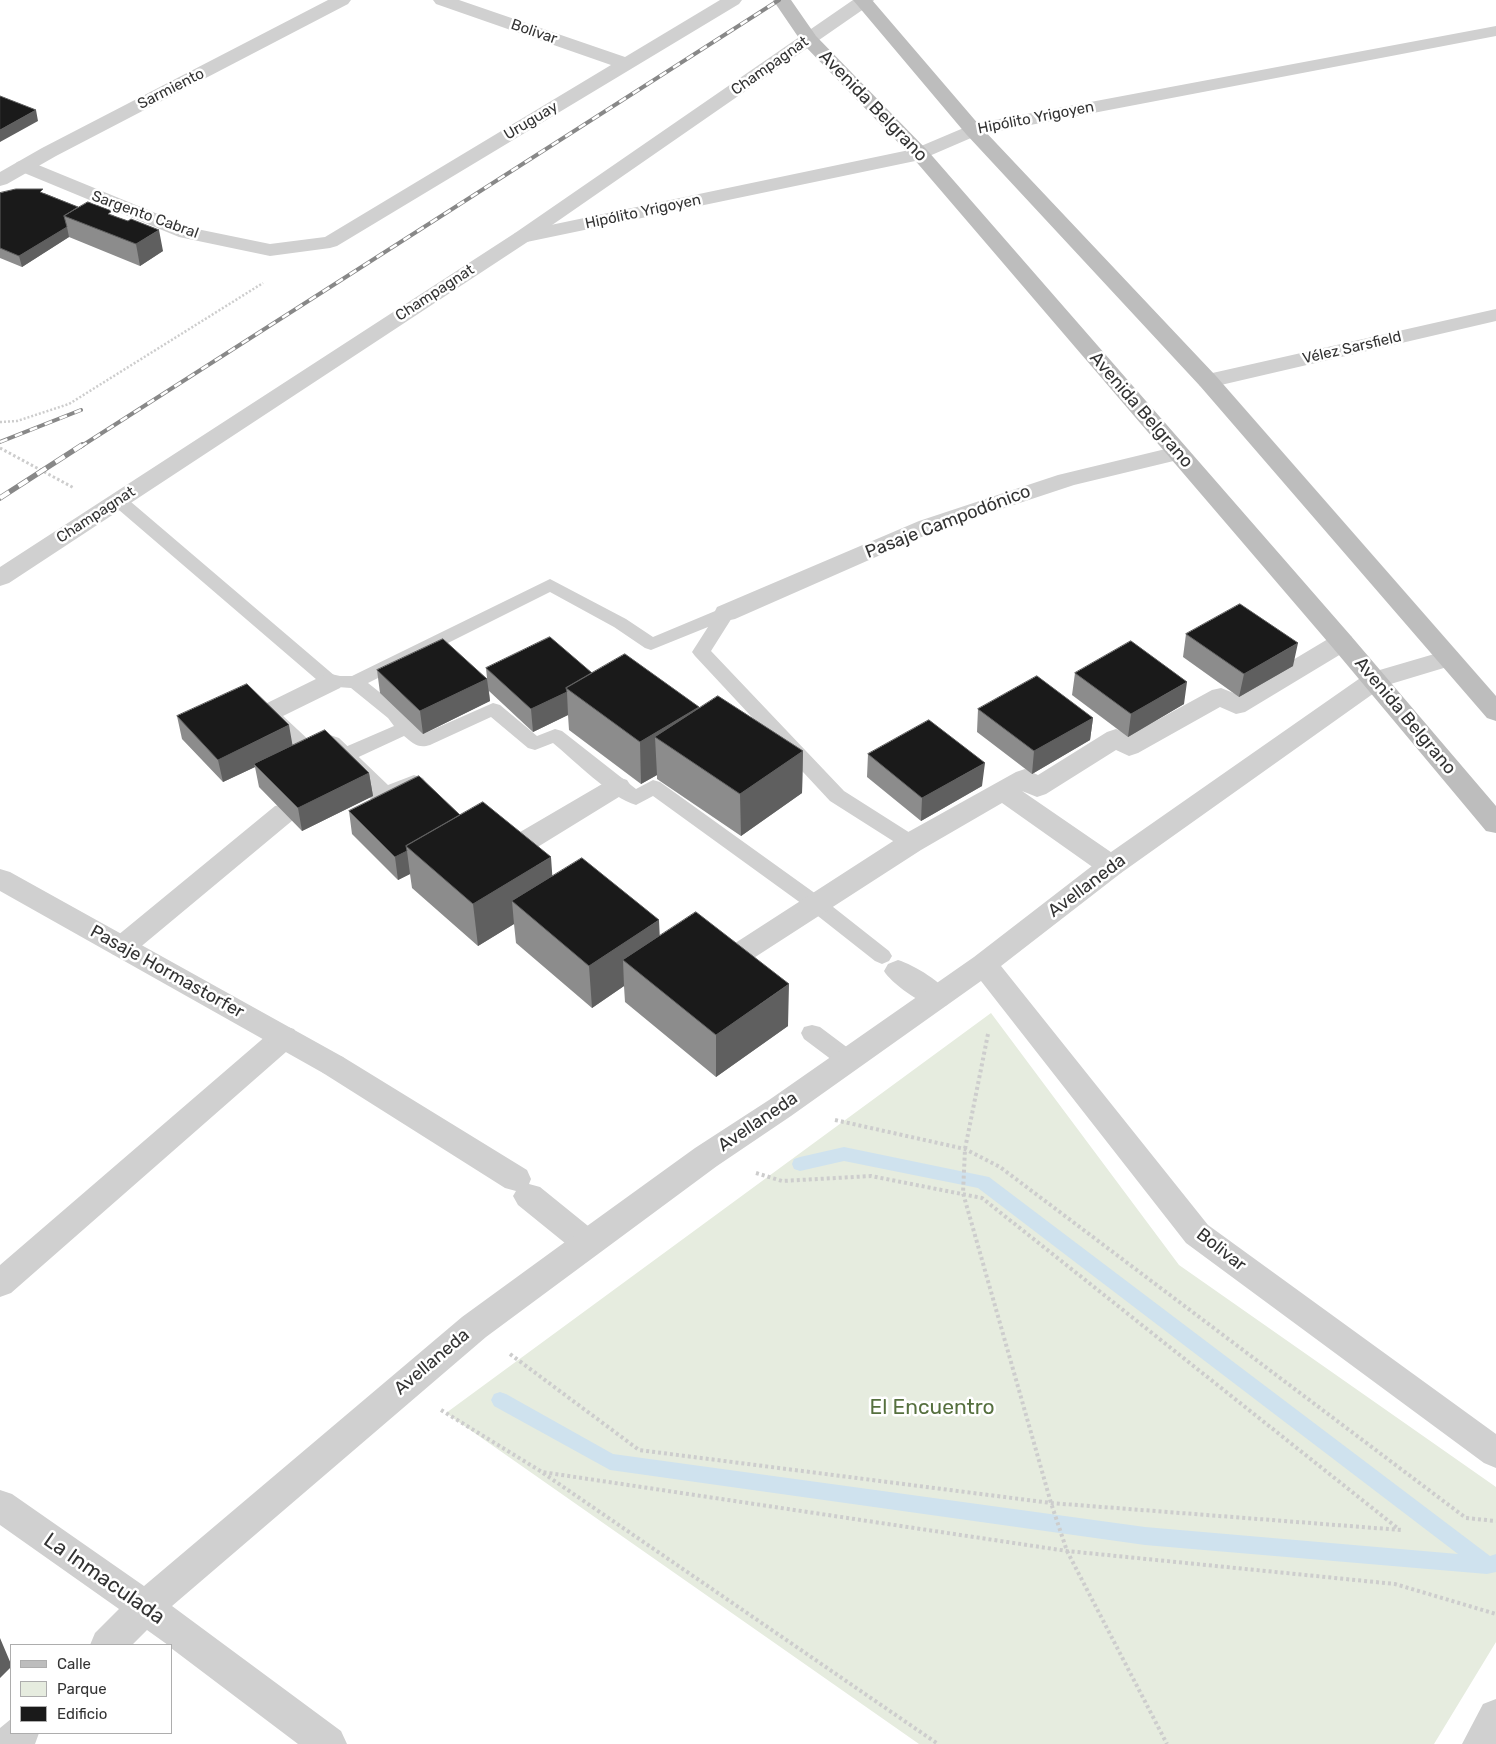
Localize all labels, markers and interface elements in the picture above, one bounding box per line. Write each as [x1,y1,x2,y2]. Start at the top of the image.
street label: Bolivar [508,16,560,48]
street label: Champagnat [728,33,812,99]
street label: Avenida Belgrano [814,46,932,166]
street label: Sarmiento [135,65,207,113]
street label: Uruguay [501,98,561,144]
street label: Hipólito Yrigoyen [976,98,1096,138]
street label: Sargento Cabral [89,187,201,243]
street label: Hipólito Yrigoyen [583,191,703,233]
street label: Champagnat [392,261,478,325]
street label: Vélez Sarsfield [1301,328,1403,368]
street label: Avenida Belgrano [1085,348,1197,472]
street label: Pasaje Campodónico [862,481,1034,563]
street label: Champagnat [53,483,139,547]
street label: Avenida Belgrano [1350,653,1460,779]
street label: Avellaneda [1044,850,1130,922]
street label: Pasaje Hormastorfer [86,921,248,1023]
street label: Avellaneda [714,1087,802,1157]
street label: Bolivar [1192,1224,1250,1276]
street label: Avellaneda [390,1324,474,1400]
park label: El Encuentro [869,1395,995,1421]
street label: La Inmaculada [38,1528,170,1630]
legend [10,1644,172,1734]
text: Calle [57,1655,91,1673]
text: Parque [57,1680,107,1698]
text: Edificio [57,1705,107,1723]

